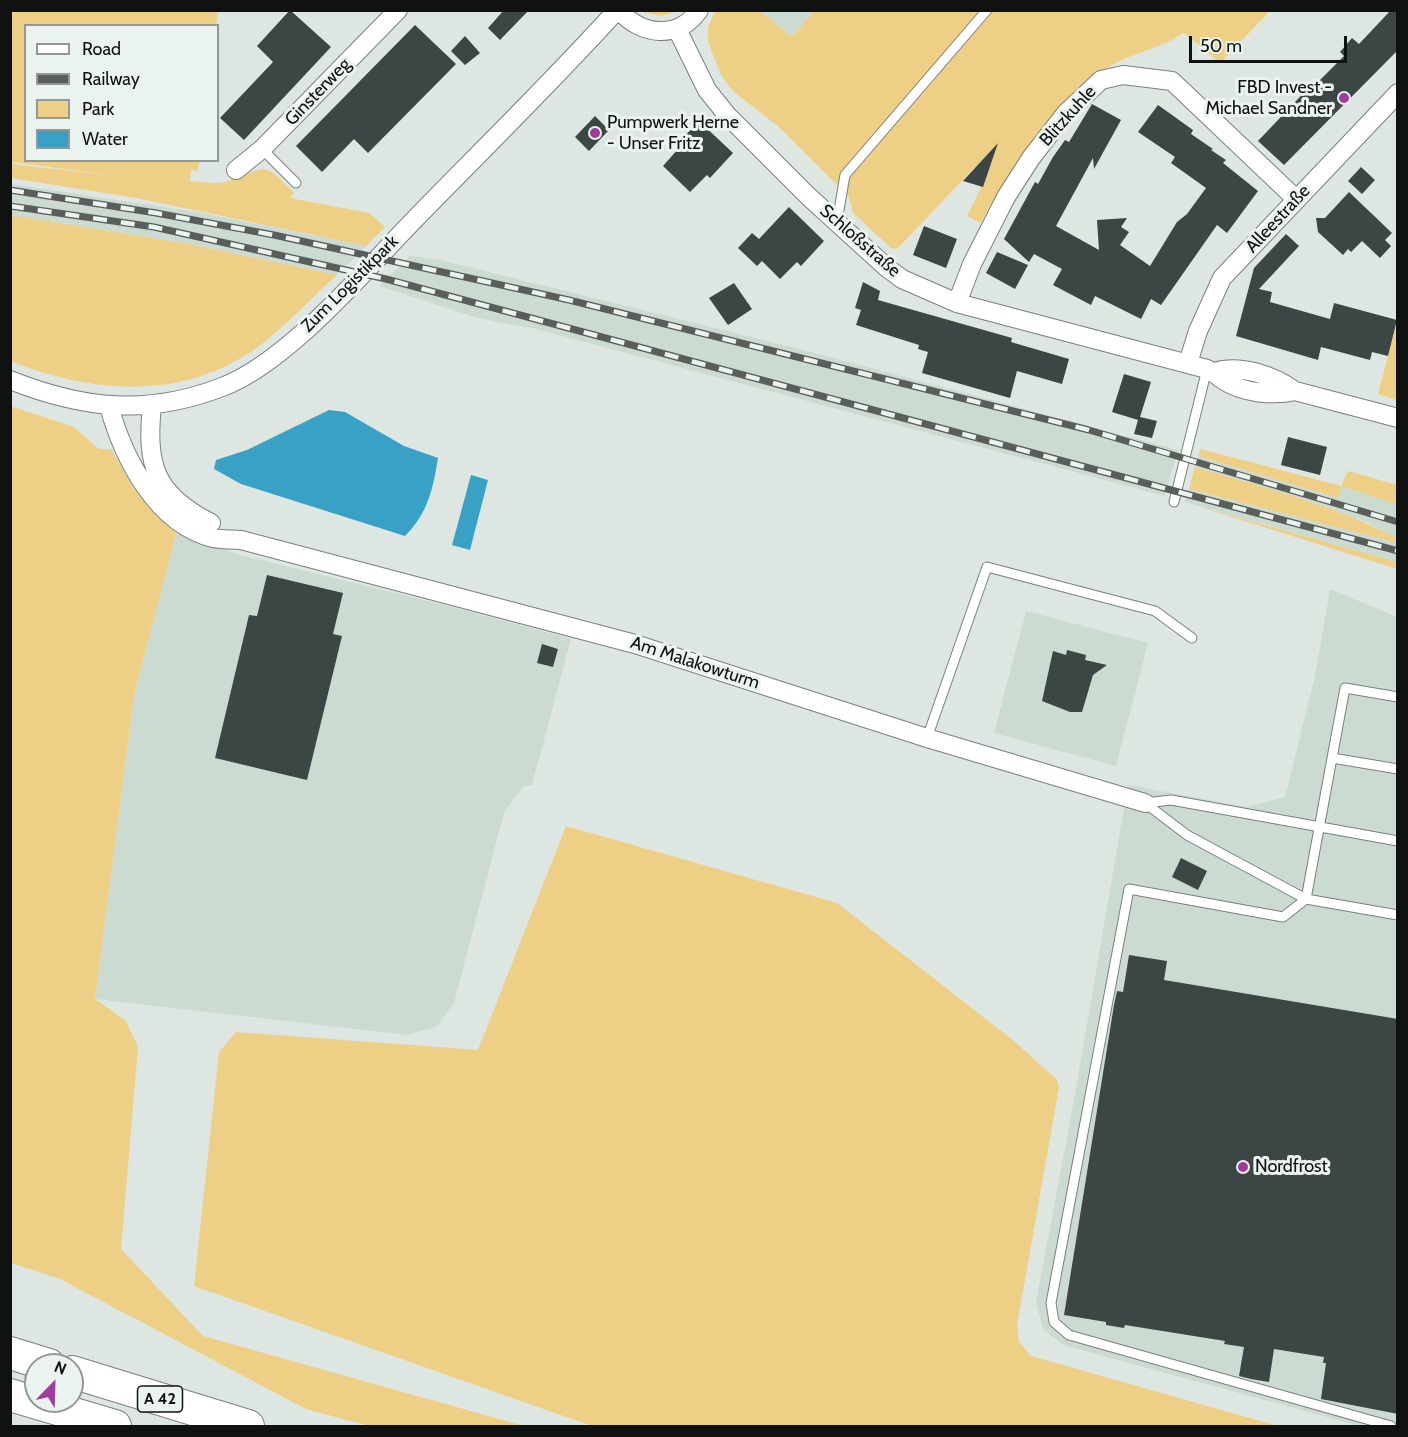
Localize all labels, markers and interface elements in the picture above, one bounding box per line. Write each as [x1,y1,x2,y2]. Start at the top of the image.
legend [24,24,219,162]
scale bar [1192,24,1350,62]
text: 50 m [1200,35,1242,57]
text: Road [82,38,121,60]
street label: Ginsterweg [281,54,355,130]
text: Railway [82,68,140,90]
place label: FBD Invest - Michael Sandner [1205,77,1332,119]
street label: Blitzkuhle [1035,81,1101,151]
marker: FBD Invest - Michael Sandner [1337,91,1351,105]
text: Park [82,98,114,120]
place label: Pumpwerk Herne - Unser Fritz [607,112,739,154]
marker: Pumpwerk Herne - Unser Fritz [588,126,602,140]
text: Water [82,128,128,150]
street label: Alleestraße [1241,181,1315,257]
street label: Schloßstraße [815,200,905,282]
street label: Zum Logistikpark [297,231,403,337]
street label: Am Malakowturm [628,632,762,694]
place label: Nordfrost [1255,1156,1328,1178]
marker: Nordfrost [1236,1160,1250,1174]
north arrow [24,1353,84,1413]
text: N [52,1357,69,1379]
road number: A 42 [138,1386,182,1412]

